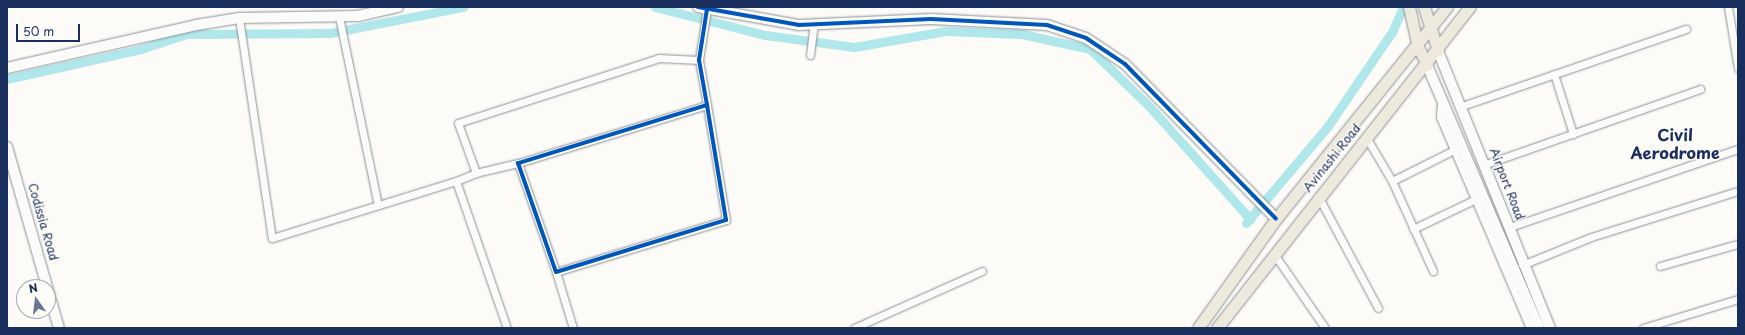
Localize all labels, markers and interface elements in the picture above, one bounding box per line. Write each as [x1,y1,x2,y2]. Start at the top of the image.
scale bar [18,16,82,42]
text: 50 m [23,22,54,40]
street label: Avinashi Road [1300,121,1364,195]
district label: Civil Aerodrome [1630,124,1720,162]
street label: Airport Road [1487,146,1527,222]
street label: Codissia Road [25,181,61,263]
north arrow [16,279,56,319]
text: N [27,279,40,297]

